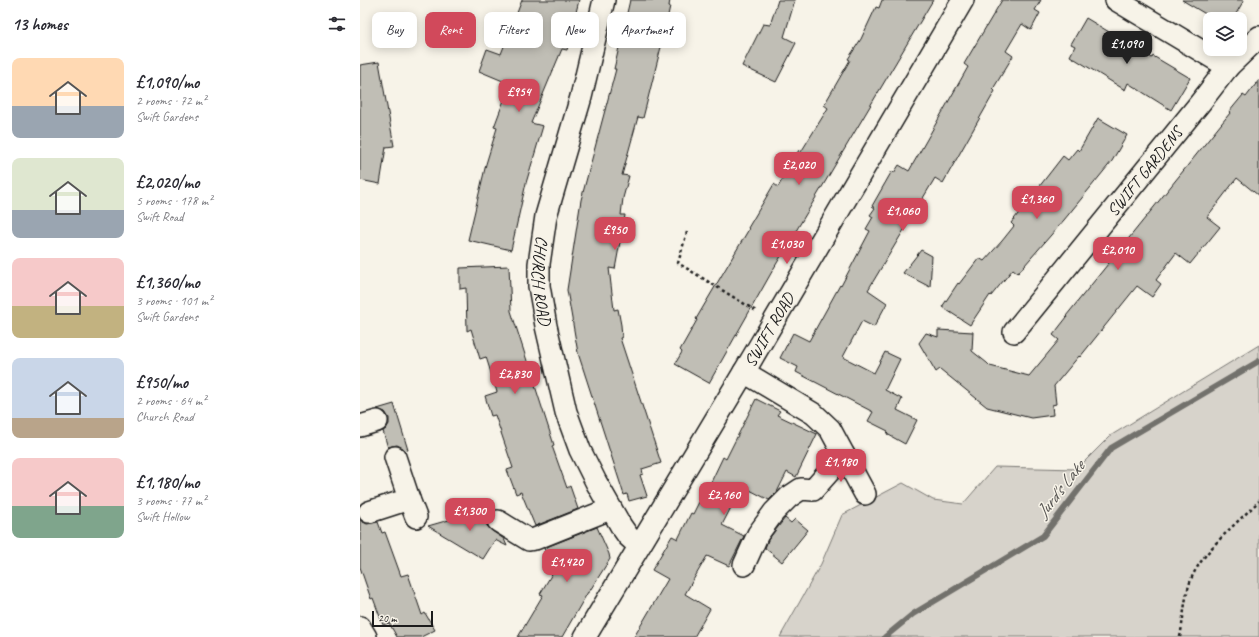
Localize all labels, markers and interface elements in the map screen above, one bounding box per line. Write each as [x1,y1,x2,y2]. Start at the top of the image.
chip: Buy [372,12,417,48]
chip: Rent [425,12,476,48]
chip: Filters [484,12,543,48]
chip: New [551,12,599,48]
chip: Apartment [607,12,686,48]
map controls [1203,12,1247,56]
button: layers [1203,12,1247,56]
icon: filters [326,13,348,35]
text: 13 homes [12,14,68,35]
pin: £1,090 [1094,31,1160,65]
text: £1,090 [1111,36,1143,52]
text: £1,090/mo [136,72,199,93]
icon: home [44,74,92,122]
pin: £954 [495,79,543,113]
text: £954 [507,84,531,100]
text: 2 rooms · 72 m² [136,93,206,109]
text: Swift Gardens [136,109,198,125]
street label: SWIFT GARDENS [1102,121,1189,221]
pin: £2,020 [766,152,832,186]
text: £2,020 [783,157,815,173]
text: £2,020/mo [136,172,199,193]
icon: home [44,174,92,222]
pin: £1,360 [1004,186,1070,220]
text: £1,360 [1021,191,1053,207]
text: 5 rooms · 178 m² [136,193,212,209]
pin: £1,060 [870,198,936,232]
text: £1,060 [887,203,919,219]
text: Swift Road [136,209,183,225]
pin: £950 [591,217,639,251]
text: £950 [603,222,627,238]
pin: £1,030 [754,231,820,265]
street label: CHURCH ROAD [528,235,556,329]
text: £1,030 [771,236,803,252]
pin: £2,010 [1085,237,1151,271]
text: £2,010 [1102,242,1134,258]
text: £1,360/mo [136,272,200,293]
icon: home [44,274,92,322]
street label: SWIFT ROAD [739,287,800,371]
text: 3 rooms · 101 m² [136,293,212,309]
text: Swift Gardens [136,309,198,325]
pin: £2,830 [482,361,548,395]
text: £2,830 [499,366,531,382]
text: £950/mo [136,372,188,393]
icon: home [44,374,92,422]
text: 2 rooms · 64 m² [136,393,206,409]
text: Church Road [136,409,194,425]
pin: £1,180 [808,449,874,483]
text: £1,180 [825,454,857,470]
water label: Jurd's Lake [1030,454,1091,523]
text: £1,180/mo [136,472,199,493]
icon: home [44,474,92,522]
pin: £2,160 [691,482,757,516]
text: £2,160 [708,487,740,503]
text: 3 rooms · 77 m² [136,493,206,509]
pin: £1,300 [437,498,503,532]
text: £1,300 [454,503,486,519]
text: Swift Hollow [136,509,190,525]
pin: £1,420 [534,549,600,583]
text: £1,420 [551,554,583,570]
scale bar [372,609,433,628]
text: 20 m [378,611,397,625]

